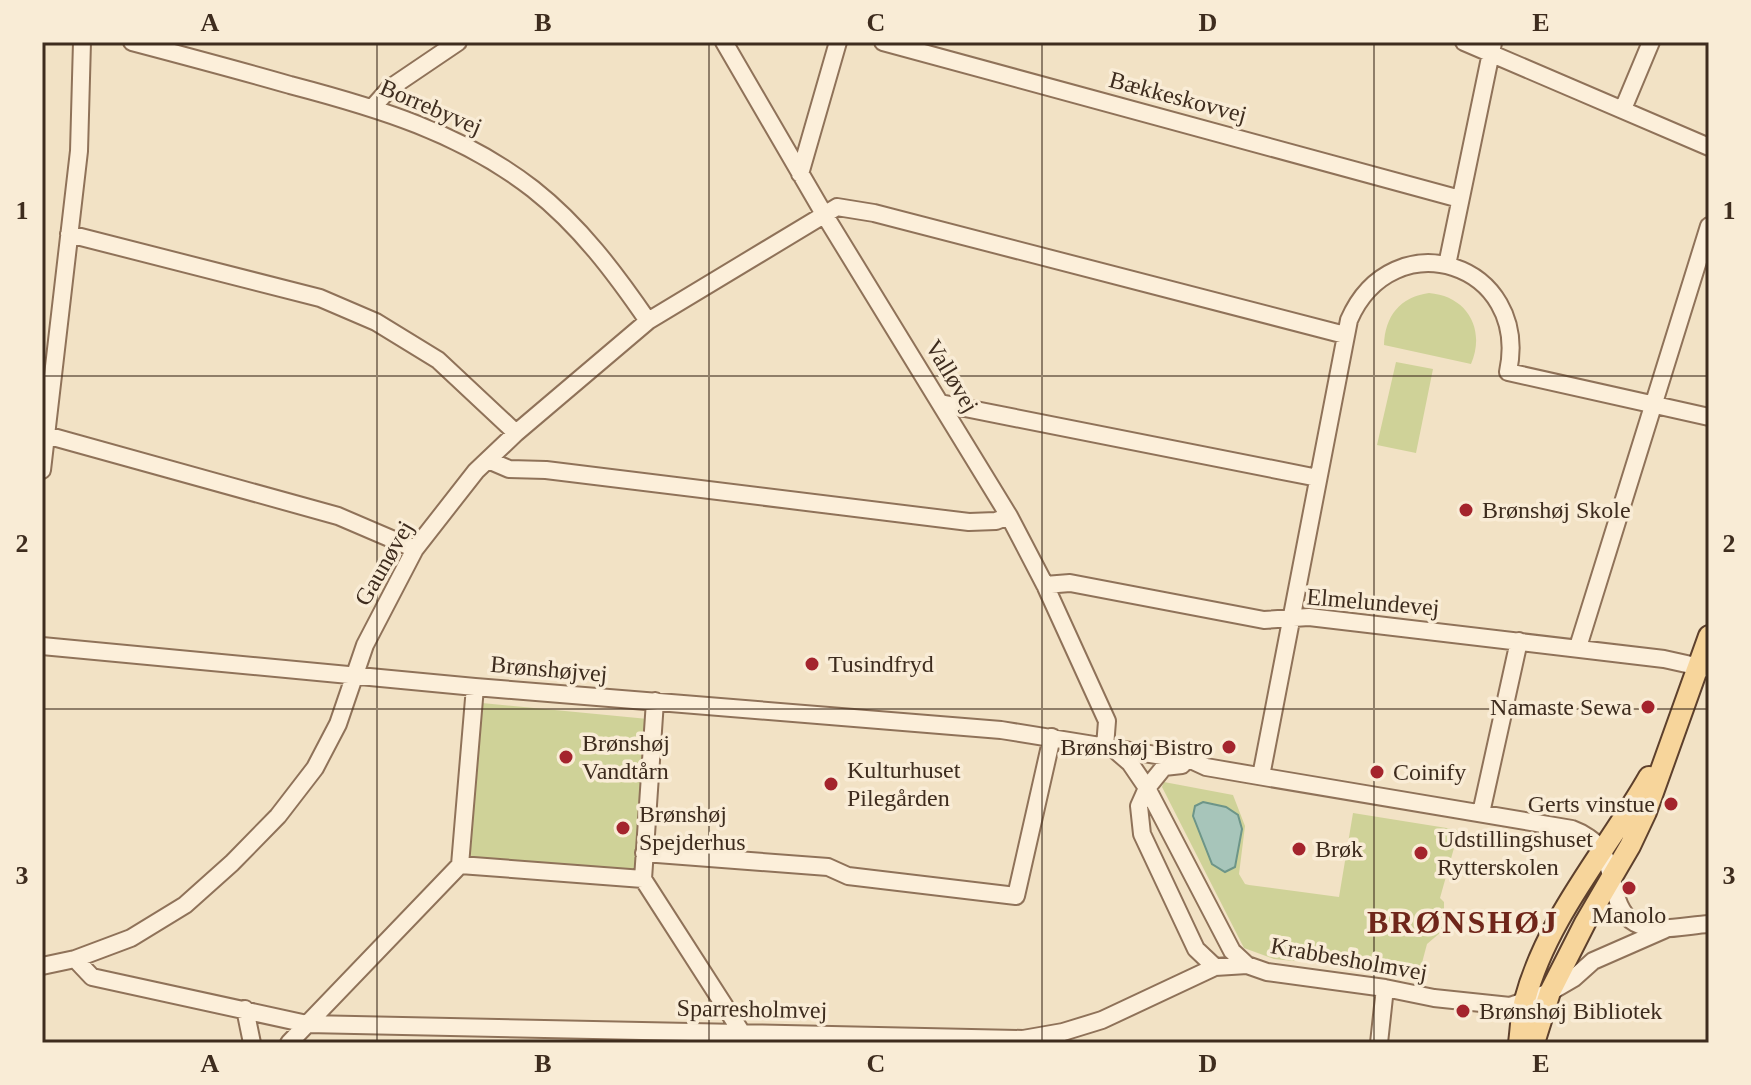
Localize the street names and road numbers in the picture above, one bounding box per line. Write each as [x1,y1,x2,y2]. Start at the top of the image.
street label: Bækkeskovvej [1106,66,1250,128]
street label: Borrebyvej [376,74,486,140]
street label: Valløvej [920,335,984,417]
street label: Gaunøvej [349,516,419,610]
street label: Elmelundevej [1305,583,1441,621]
street label: Brønshøjvej [489,651,609,687]
street label: Krabbesholmvej [1269,932,1429,986]
street label: Sparresholmvej [676,995,828,1023]

